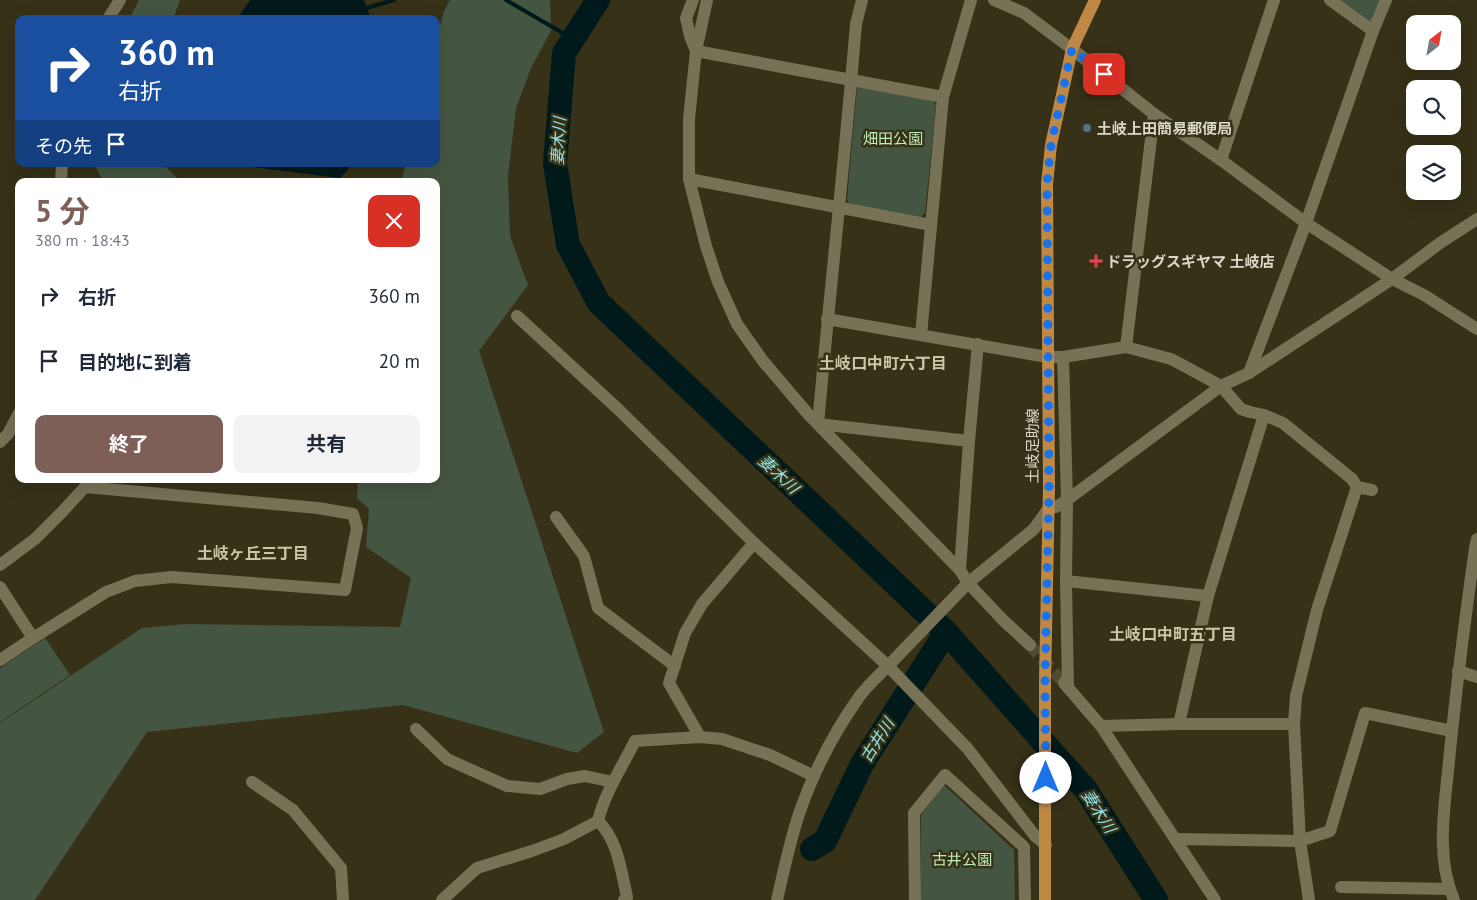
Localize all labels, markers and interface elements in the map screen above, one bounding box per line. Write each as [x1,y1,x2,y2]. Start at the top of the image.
north arrow [1406,15,1461,70]
map controls [1406,15,1461,200]
text: 360 m [118,29,215,75]
icon: right [35,35,100,100]
pin [1083,53,1125,95]
icon: arrive [1090,60,1118,88]
text: 右折 [118,77,162,105]
button: search [1406,80,1461,135]
water label: 妻木川 [547,115,569,165]
place label: 土岐上田簡易郵便局 [1097,119,1232,138]
marker: 土岐上田簡易郵便局 [1081,122,1093,134]
park label: 畑田公園 [863,129,923,148]
icon: arrive [102,130,130,158]
text: その先 [35,134,92,158]
button: layers [1406,145,1461,200]
text: 5 分 [35,191,90,230]
button: close [368,195,420,247]
text: 380 m · 18:43 [35,230,130,250]
place label: ドラッグスギヤマ 土岐店 [1106,252,1275,271]
marker: ドラッグスギヤマ 土岐店 [1090,255,1102,267]
icon: right [35,282,63,310]
text: 360 m [368,284,420,308]
text: 右折 [78,285,116,309]
icon: arrive [35,347,63,375]
text: 20 m [379,349,420,373]
text: 目的地に到着 [78,350,192,374]
district label: 土岐口中町六丁目 [819,353,947,373]
street label: 土岐足助線 [1023,408,1042,484]
button: 終了 [35,415,223,473]
button: 共有 [233,415,420,473]
water label: 妻木川 [755,450,805,499]
district label: 土岐ヶ丘三丁目 [197,543,309,563]
district label: 土岐口中町五丁目 [1109,624,1237,644]
water label: 古井川 [856,713,899,766]
position arrow [1019,751,1071,803]
water label: 妻木川 [1078,785,1122,838]
park label: 古井公園 [932,850,992,869]

